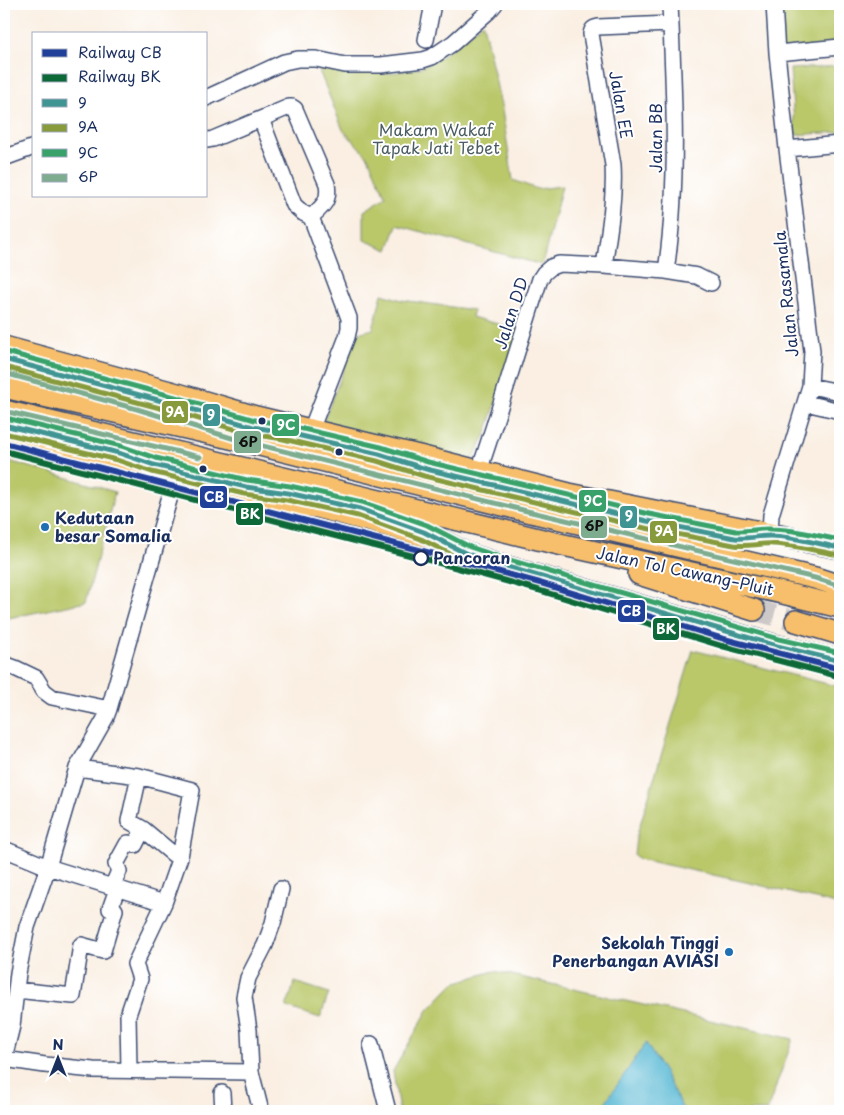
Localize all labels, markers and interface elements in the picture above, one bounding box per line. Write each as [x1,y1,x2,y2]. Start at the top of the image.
legend [32,32,208,198]
text: Railway CB [78,40,162,63]
text: Railway BK [78,64,161,87]
street label: Jalan EE [604,69,640,141]
text: 9 [78,90,87,113]
street label: Jalan BB [643,103,667,173]
text: 9A [78,114,98,137]
park label: Makam Wakaf Tapak Jati Tebet [372,117,500,159]
text: 9C [78,140,98,163]
text: 6P [78,164,98,187]
street label: Jalan Rasamala [766,229,804,358]
street label: Jalan DD [487,273,533,352]
line badge: 9A [161,400,189,424]
text: 9A [166,401,184,422]
line badge: 9 [202,403,221,427]
text: 9 [207,404,215,425]
line badge: 9C [271,413,300,437]
text: 9C [277,414,295,435]
unlabelled marker [257,416,267,426]
line badge: 6P [233,430,262,454]
text: 6P [239,431,257,452]
unlabelled marker [334,447,344,457]
unlabelled marker [198,464,208,474]
line badge: CB [199,485,228,509]
text: CB [204,486,224,507]
line badge: 9C [578,489,607,513]
text: 9C [584,490,602,511]
line badge: BK [235,502,264,526]
text: BK [240,503,261,524]
place label: Kedutaan besar Somalia [55,505,172,547]
line badge: 9 [619,505,638,529]
text: 9 [625,505,633,526]
line badge: 6P [580,515,608,539]
text: 6P [585,515,603,536]
line badge: 9A [649,520,678,544]
text: 9A [655,520,673,541]
marker: Kedutaan besar Somalia [39,521,51,533]
street label: Jalan Tol Cawang–Pluit [594,539,777,601]
place label: Pancoran [433,545,511,569]
marker: Pancoran [413,550,429,566]
line badge: CB [617,599,646,623]
text: CB [621,600,641,621]
line badge: BK [652,617,680,641]
text: BK [656,618,677,639]
place label: Sekolah Tinggi Penerbangan AVIASI [552,930,719,972]
marker: Sekolah Tinggi Penerbangan AVIASI [723,946,735,958]
north arrow [32,1032,82,1082]
text: N [52,1034,64,1055]

